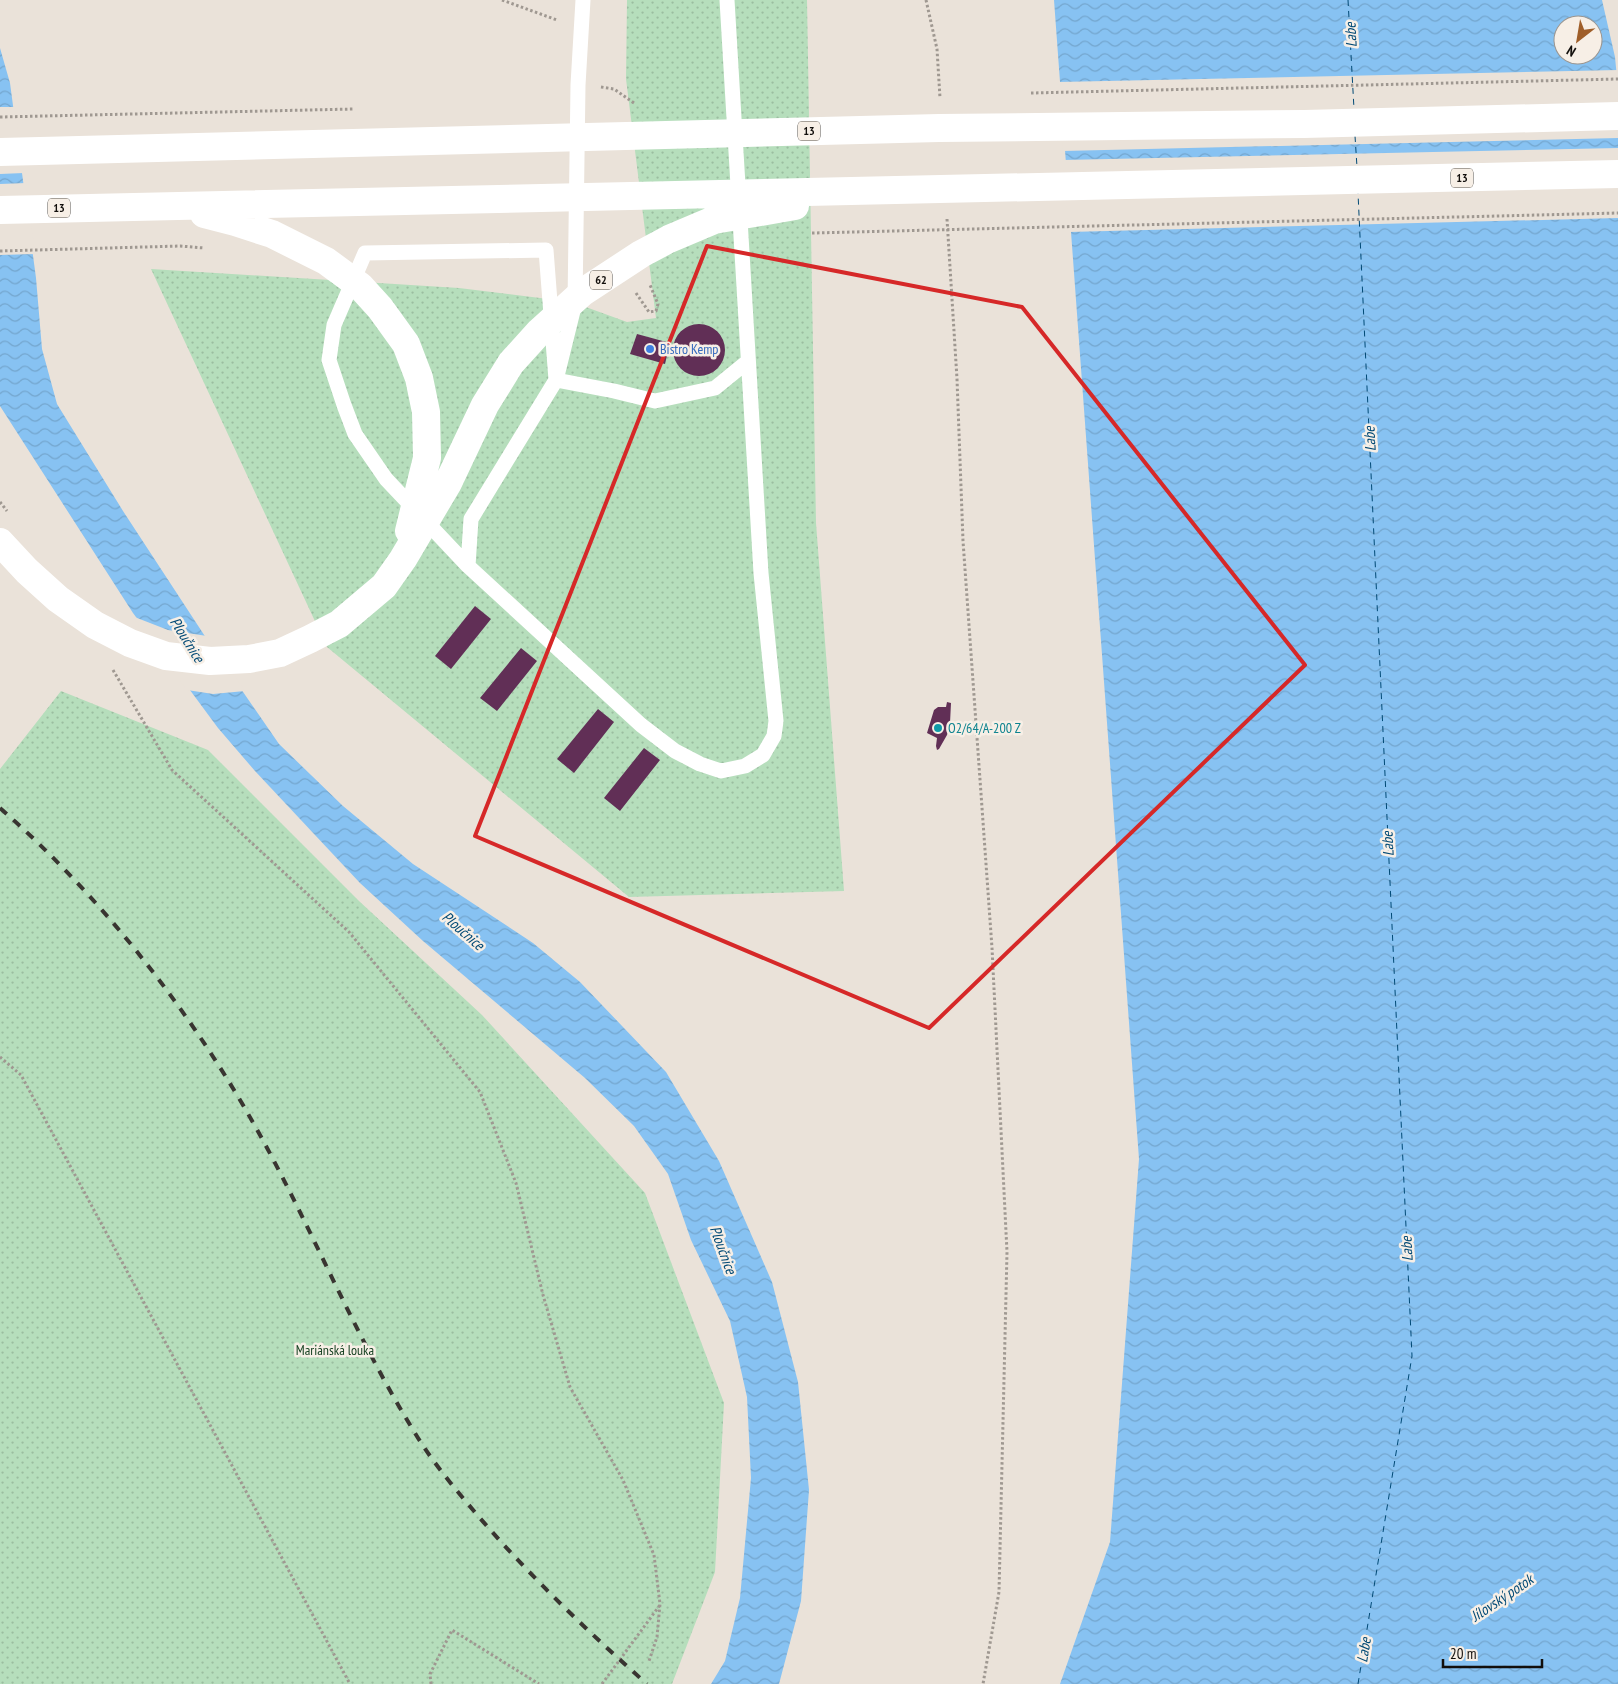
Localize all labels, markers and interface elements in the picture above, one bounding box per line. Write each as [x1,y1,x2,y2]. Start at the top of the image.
north arrow [1553,15,1603,65]
water label: Labe [1340,21,1361,48]
text: N [1563,41,1579,61]
road number: 13 [798,122,820,140]
road number: 13 [1451,168,1473,188]
road number: 13 [48,198,70,218]
road number: 62 [590,270,612,290]
place label: Bistro Kemp [660,340,718,358]
marker: Bistro Kemp [644,343,656,355]
water label: Labe [1359,425,1380,452]
water label: Ploučnice [166,614,209,667]
place label: O2/64/A-200 Z [948,719,1021,737]
marker: O2/64/A-200 Z [932,722,944,734]
water label: Labe [1377,830,1398,857]
water label: Ploučnice [438,907,489,955]
water label: Ploučnice [706,1223,741,1277]
water label: Labe [1396,1235,1417,1262]
park label: Mariánská louka [296,1341,374,1359]
water label: Jílovský potok [1466,1569,1538,1626]
water label: Labe [1352,1635,1375,1664]
scale bar [1443,1636,1542,1668]
text: 20 m [1450,1644,1476,1663]

